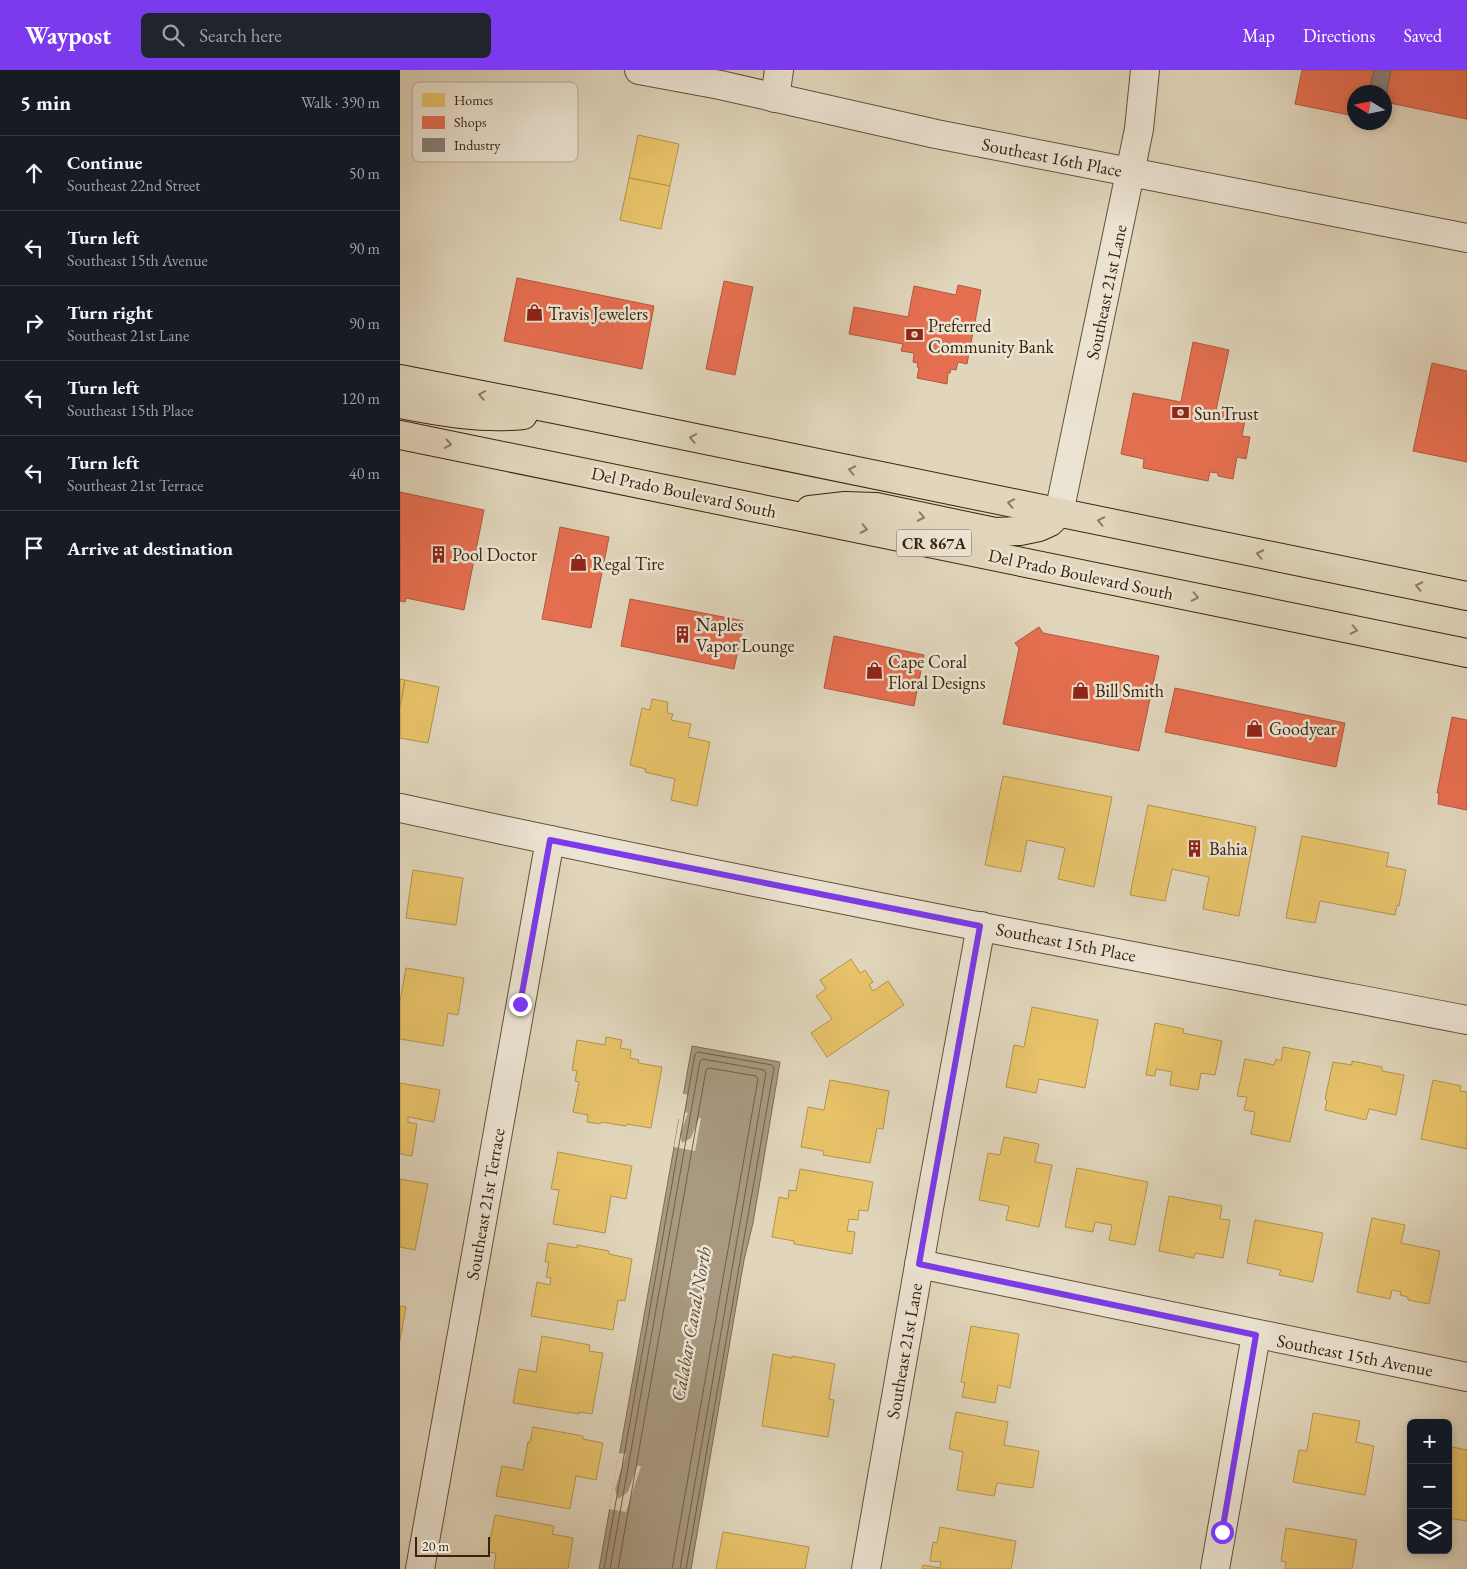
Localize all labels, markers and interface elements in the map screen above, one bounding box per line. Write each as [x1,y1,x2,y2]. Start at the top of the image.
search box [141,13,491,58]
text: Waypost [25,20,111,51]
icon: search [159,21,187,49]
text: Search here [199,23,282,48]
text: Map [1243,24,1275,47]
text: Directions [1303,24,1375,47]
text: Saved [1403,24,1442,47]
legend [412,82,578,162]
north arrow [1347,85,1392,130]
text: 5 min [20,89,71,116]
text: Homes [454,91,494,109]
text: Walk · 390 m [301,92,380,113]
text: Shops [454,113,487,131]
street label: Southeast 16th Place [980,132,1124,182]
text: Industry [454,136,501,154]
text: Continue [67,150,142,175]
icon: ahead [20,159,48,187]
text: 50 m [349,163,380,184]
text: Southeast 22nd Street [67,175,200,196]
street label: Southeast 21st Lane [1080,222,1132,362]
text: Turn left [67,225,139,250]
icon: left [20,234,48,262]
text: 90 m [349,238,380,259]
text: Southeast 15th Avenue [67,250,208,271]
text: Turn right [67,300,153,325]
place label: Travis Jewelers [548,302,648,325]
shop icon: Travis Jewelers [524,303,544,323]
icon: right [20,309,48,337]
text: 90 m [349,313,380,334]
place label: Preferred Community Bank [928,314,1054,358]
text: Southeast 21st Lane [67,325,189,346]
bank icon: Preferred Community Bank [904,325,924,345]
text: Turn left [67,375,139,400]
icon: left [20,384,48,412]
text: 120 m [341,388,380,409]
one-way arrow [478,391,486,401]
text: Southeast 15th Place [67,400,193,421]
place label: SunTrust [1194,402,1259,425]
bank icon: SunTrust [1170,403,1190,423]
one-way arrow [688,433,697,443]
one-way arrow [443,439,452,449]
text: Turn left [67,450,139,475]
icon: left [20,459,48,487]
street label: Del Prado Boulevard South [589,461,779,523]
text: 40 m [349,463,380,484]
one-way arrow [848,465,856,476]
text: Southeast 21st Terrace [67,475,204,496]
one-way arrow [1007,498,1016,509]
one-way arrow [916,511,925,522]
one-way arrow [1096,516,1105,527]
one-way arrow [860,523,869,534]
road number: CR 867A [896,529,972,556]
icon: arrive [20,534,48,562]
text: Arrive at destination [67,536,233,561]
place label: Pool Doctor [452,543,537,566]
street label: Del Prado Boulevard South [986,543,1176,605]
building icon: Pool Doctor [428,544,448,564]
one-way arrow [1256,549,1264,560]
place label: Regal Tire [592,552,664,575]
shop icon: Regal Tire [568,553,588,573]
one-way arrow [1415,582,1424,592]
one-way arrow [1190,591,1199,602]
place label: Naples Vapor Lounge [696,613,795,657]
building icon: Naples Vapor Lounge [672,624,692,644]
one-way arrow [1350,624,1358,635]
place label: Cape Coral Floral Designs [888,650,986,694]
shop icon: Cape Coral Floral Designs [864,661,884,681]
place label: Bill Smith [1095,679,1164,702]
shop icon: Bill Smith [1071,680,1091,700]
place label: Goodyear [1269,717,1337,740]
shop icon: Goodyear [1245,718,1265,738]
place label: Bahia [1209,837,1248,860]
building icon: Bahia [1185,838,1205,858]
street label: Southeast 15th Place [994,917,1138,967]
route end [509,993,532,1016]
street label: Southeast 21st Terrace [460,1126,510,1282]
water label: Calabar Canal North [665,1245,717,1403]
street label: Southeast 21st Lane [881,1281,927,1421]
street label: Southeast 15th Avenue [1275,1329,1435,1381]
map controls [1407,1419,1452,1554]
button: + [1407,1419,1452,1464]
button: − [1407,1464,1452,1509]
button: layers [1407,1509,1452,1554]
route start [1211,1521,1234,1544]
scale bar [415,1534,490,1557]
text: 20 m [422,1537,449,1555]

